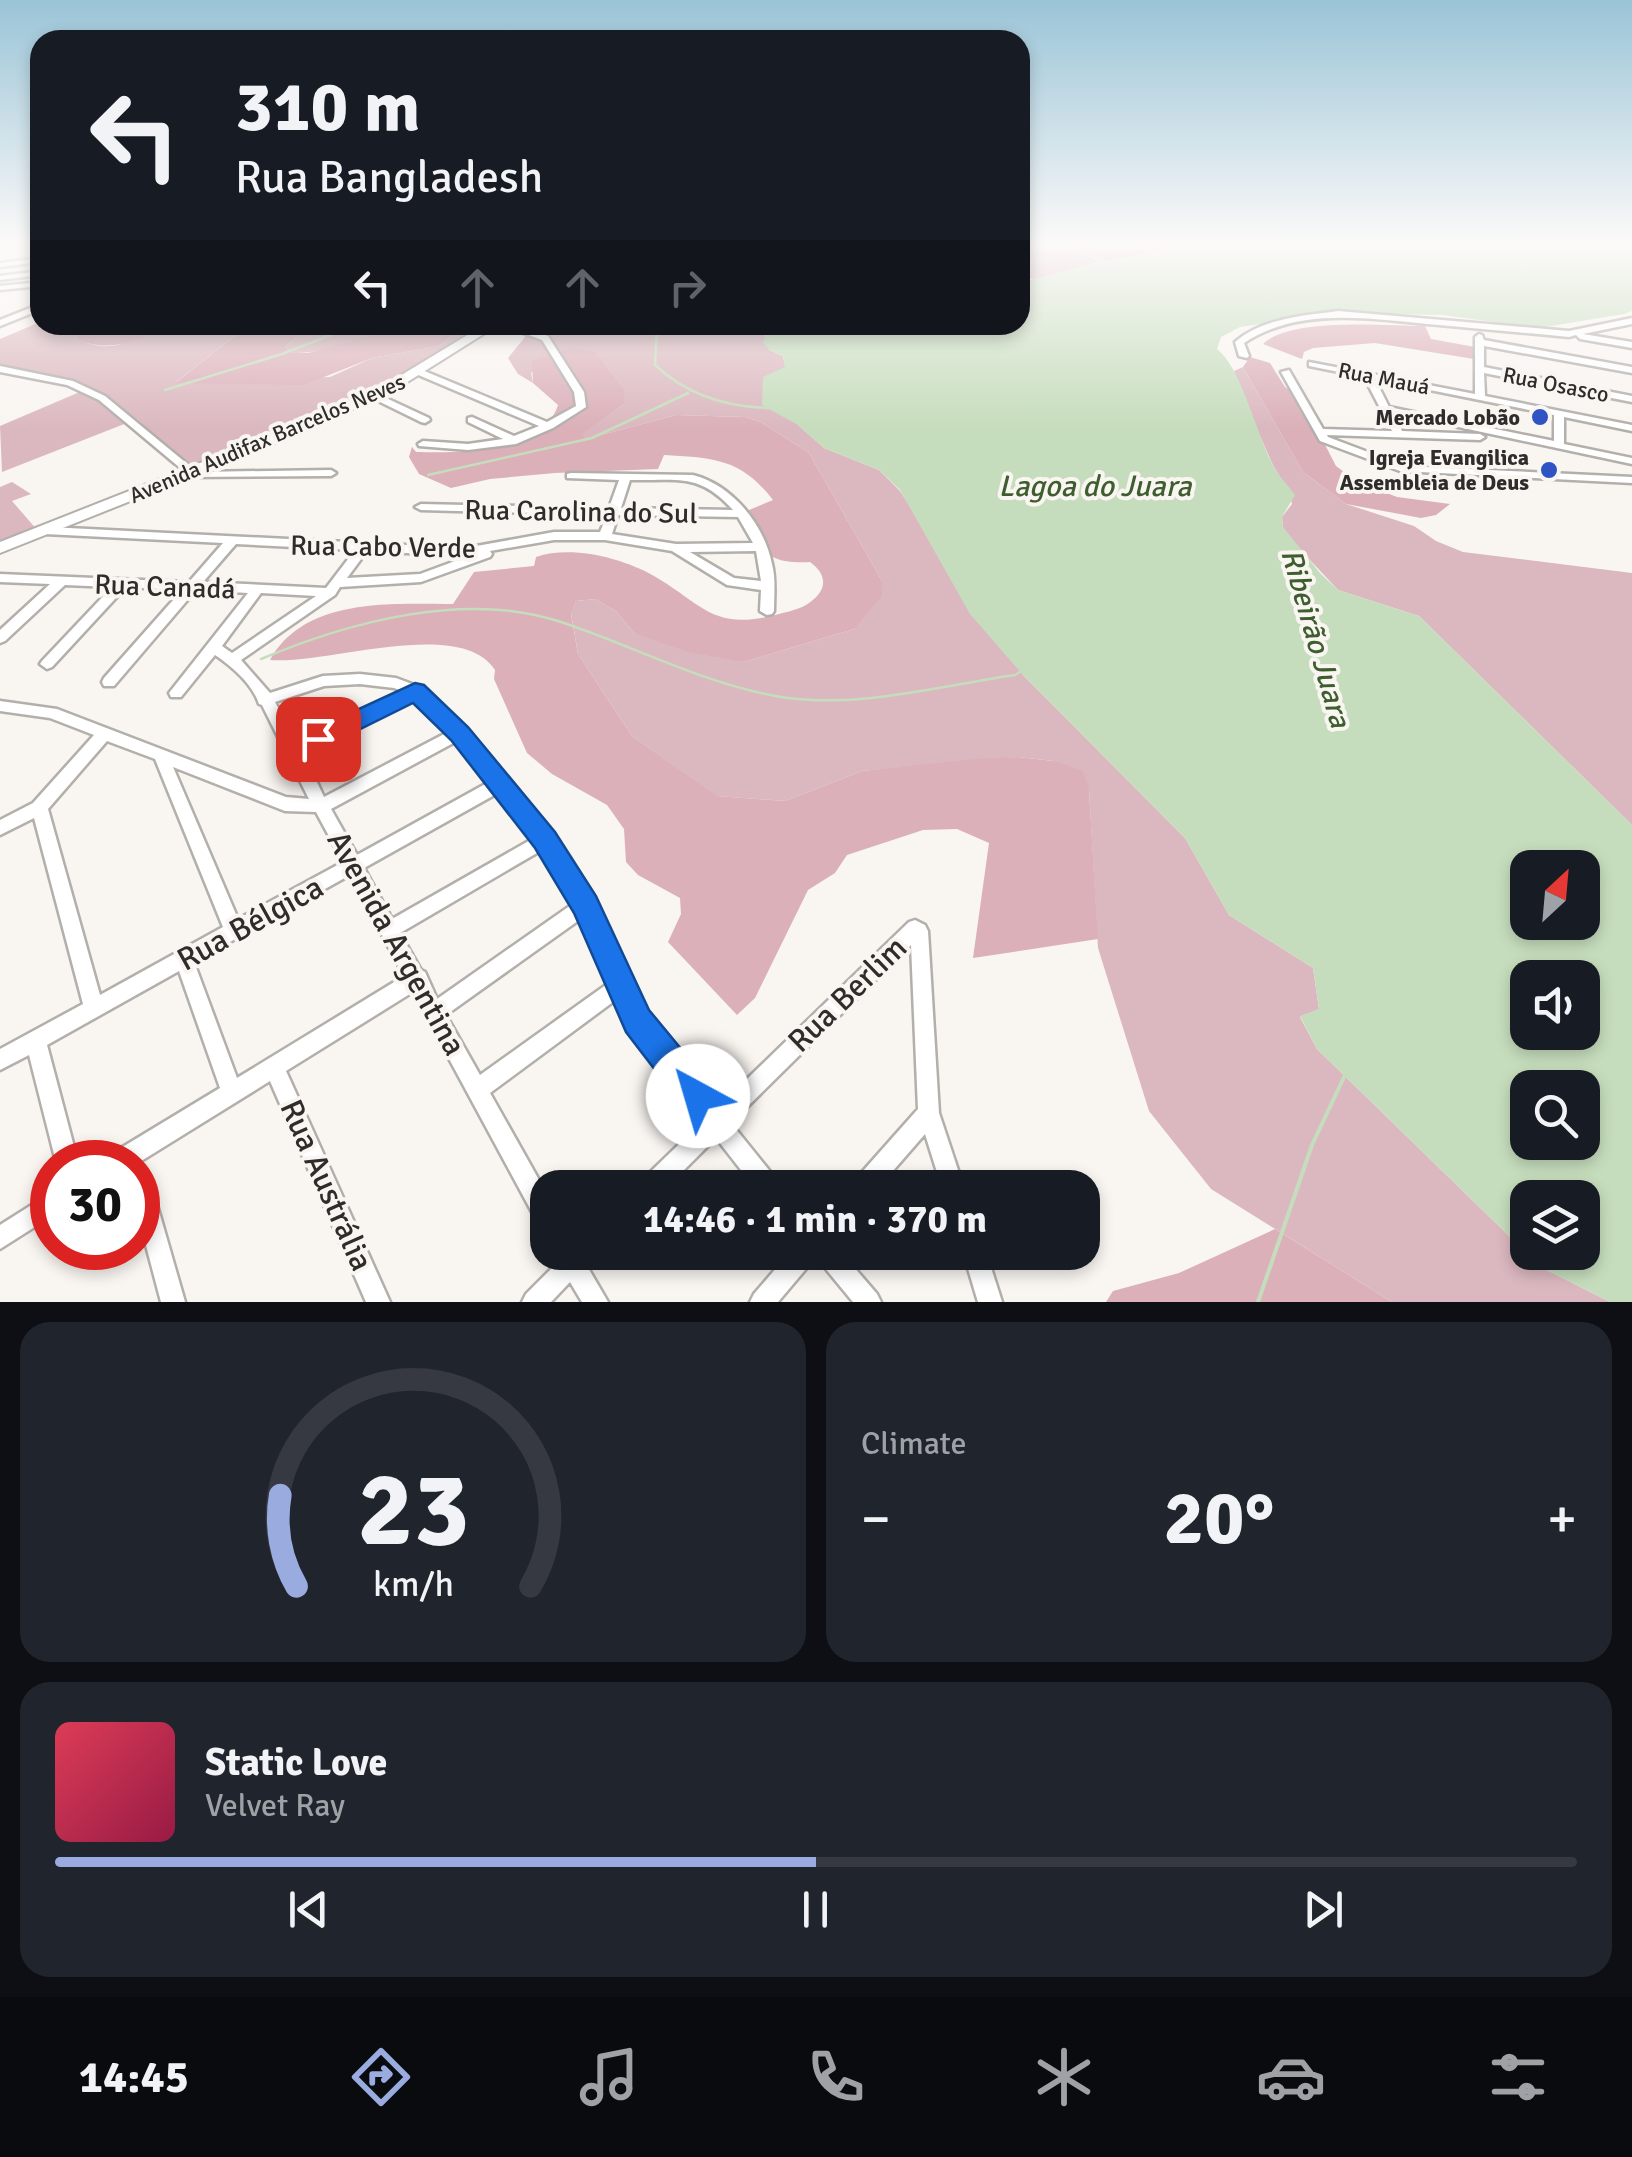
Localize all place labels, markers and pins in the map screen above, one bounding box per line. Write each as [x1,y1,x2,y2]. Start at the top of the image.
place label: Mercado Lobão [1375,404,1520,431]
marker: Mercado Lobão [1529,406,1551,428]
place label: Igreja Evangilica Assembleia de Deus [1340,444,1529,496]
marker: Igreja Evangilica Assembleia de Deus [1538,459,1560,481]
pin [276,697,361,782]

